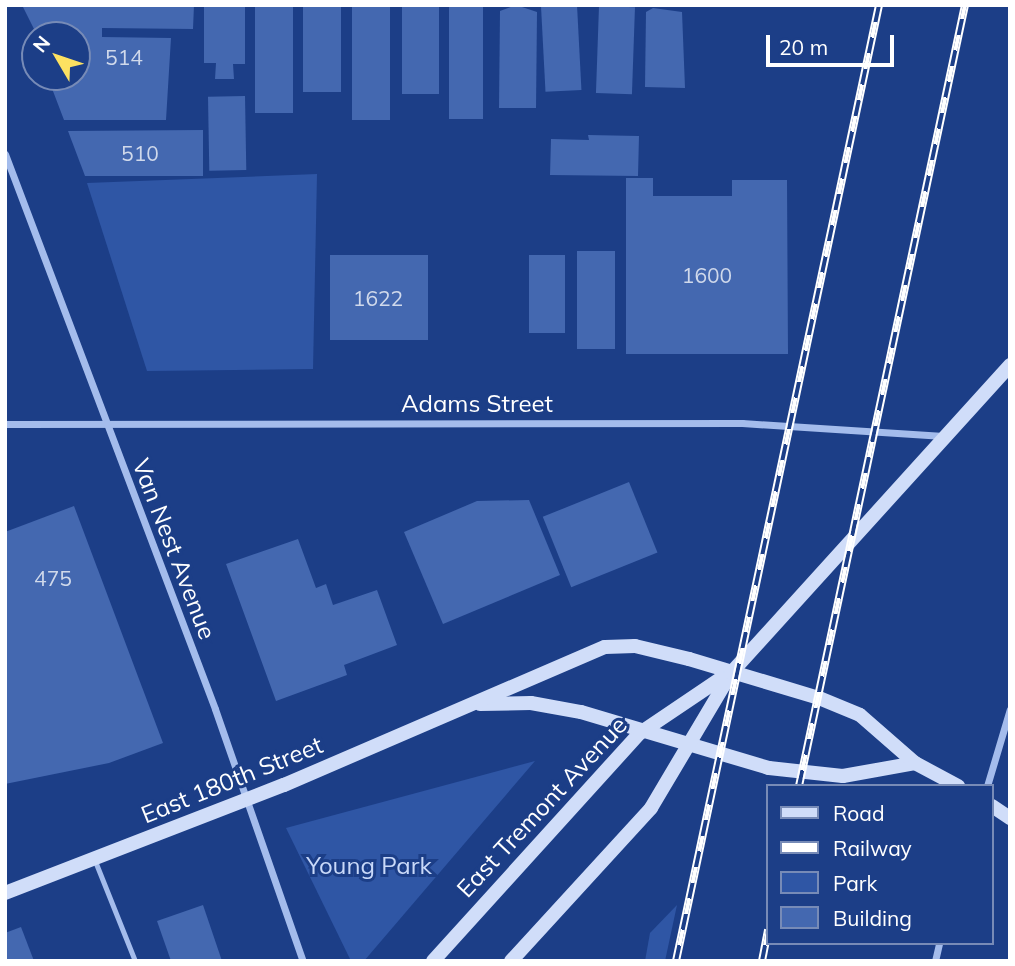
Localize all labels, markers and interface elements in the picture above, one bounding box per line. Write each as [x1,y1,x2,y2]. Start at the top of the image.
north arrow [21,21,91,91]
scale bar [770,21,898,65]
text: N [27,31,55,57]
text: 20 m [779,34,828,60]
house number: 514 [105,44,143,70]
house number: 510 [121,140,159,166]
house number: 1600 [682,262,732,288]
house number: 1622 [353,285,403,311]
street label: Adams Street [401,390,553,418]
street label: Van Nest Avenue [126,455,222,643]
house number: 475 [34,565,72,591]
street label: East Tremont Avenue [451,711,633,903]
street label: East 180th Street [137,730,327,830]
legend [766,784,994,945]
text: Road [833,800,884,826]
text: Railway [833,835,912,861]
park label: Young Park [306,852,432,880]
text: Park [833,870,877,896]
text: Building [833,905,912,931]

